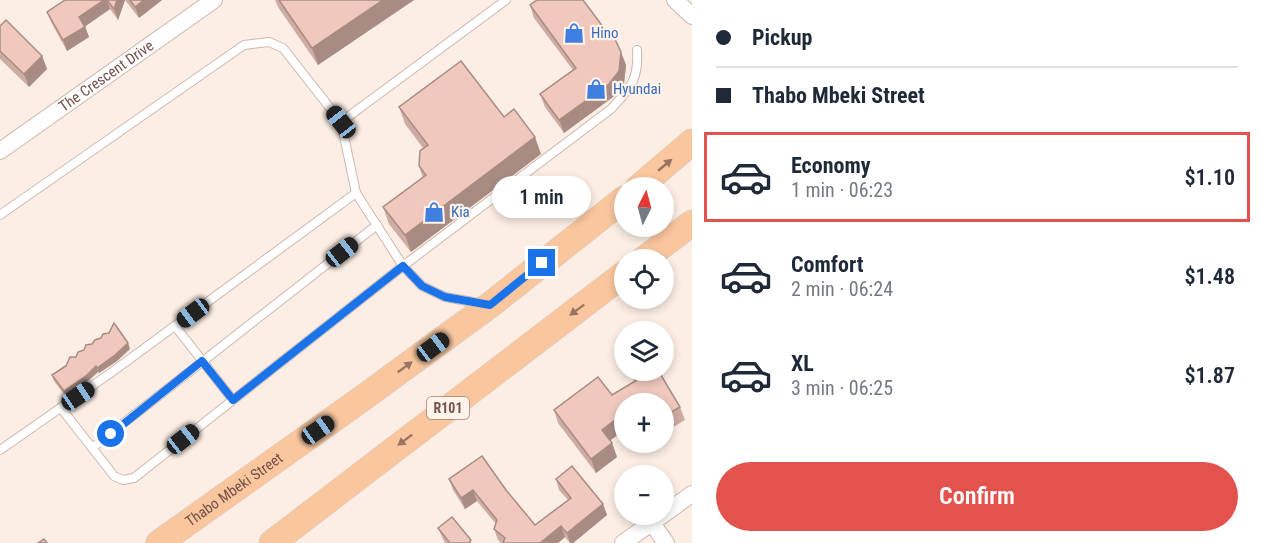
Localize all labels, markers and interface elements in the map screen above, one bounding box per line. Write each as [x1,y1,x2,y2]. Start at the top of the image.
shop icon: Hino [562,21,586,45]
place label: Hino [591,24,619,42]
text: Pickup [752,25,812,50]
street label: The Crescent Drive [55,37,157,116]
shop icon: Hyundai [584,77,608,101]
place label: Hyundai [613,80,661,98]
text: Thabo Mbeki Street [752,83,925,108]
car [323,102,359,142]
icon: car [719,150,773,204]
text: Economy [791,153,871,178]
one-way arrow [657,159,672,172]
text: $1.10 [1184,165,1235,190]
callout: 1 min [492,176,592,218]
north arrow [614,177,674,237]
map controls [614,177,674,525]
text: 1 min · 06:23 [791,178,893,202]
text: 1 min [519,185,564,209]
shop icon: Kia [422,200,446,224]
place label: Kia [451,203,470,221]
car [322,234,362,270]
route end [528,249,555,276]
button: locate [614,249,674,309]
icon: car [719,249,773,303]
text: Comfort [791,252,864,277]
text: $1.48 [1184,264,1235,289]
text: 2 min · 06:24 [791,277,893,301]
car [173,295,213,331]
one-way arrow [570,303,585,315]
button: layers [614,321,674,381]
car [413,329,453,365]
icon: car [719,348,773,402]
text: XL [791,351,814,376]
one-way arrow [397,362,412,374]
text: $1.87 [1184,363,1235,388]
text: 3 min · 06:25 [791,376,893,400]
car [58,378,98,414]
button: + [614,393,674,453]
road number: R101 [427,397,469,419]
car [298,412,338,448]
route start [97,420,124,447]
car [163,421,203,457]
one-way arrow [398,434,414,446]
street label: Thabo Mbeki Street [182,449,286,530]
button: Confirm [716,462,1238,531]
button: − [614,465,674,525]

